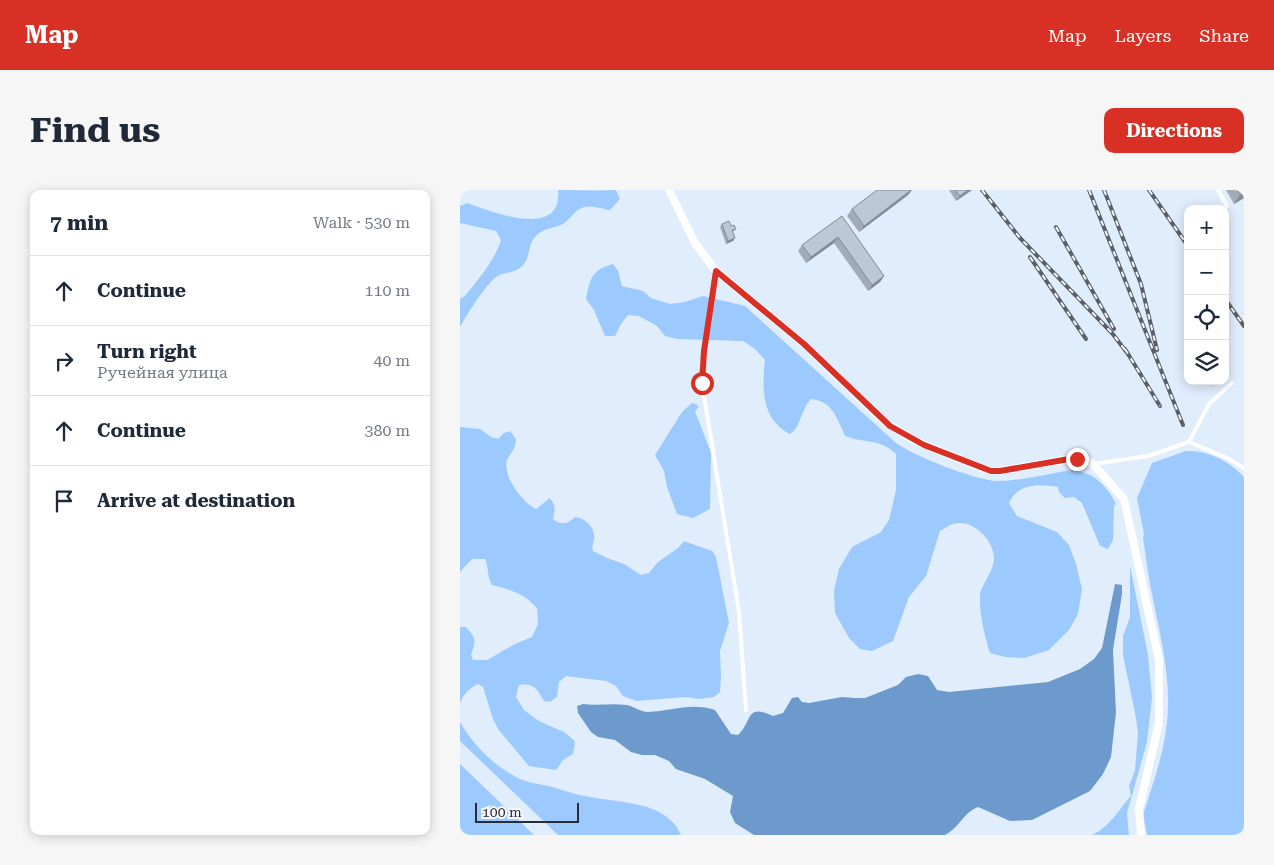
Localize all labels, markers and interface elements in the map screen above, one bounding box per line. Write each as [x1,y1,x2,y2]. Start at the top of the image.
text: Map [25,21,79,49]
text: Map [1048,25,1087,46]
text: Layers [1115,25,1171,46]
text: Share [1199,25,1249,46]
button: Directions [1104,108,1244,153]
text: Find us [30,110,160,151]
map controls [1184,205,1229,385]
button: + [1184,205,1229,250]
text: 7 min [50,211,108,235]
text: Walk · 530 m [313,213,410,232]
button: − [1184,250,1229,295]
icon: ahead [50,277,78,305]
text: Continue [97,279,186,302]
text: 110 m [364,281,410,300]
button: locate [1184,295,1229,340]
text: Turn right [97,340,197,363]
button: layers [1184,340,1229,385]
icon: right [50,347,78,375]
text: 40 m [373,351,410,370]
text: Ручейная улица [97,363,228,382]
route start [691,372,714,395]
icon: ahead [50,417,78,445]
text: Continue [97,419,186,442]
text: 380 m [364,421,410,440]
route end [1066,448,1089,471]
icon: arrive [50,487,78,515]
text: Arrive at destination [97,489,295,512]
scale bar [475,800,579,823]
text: 100 m [482,804,522,820]

